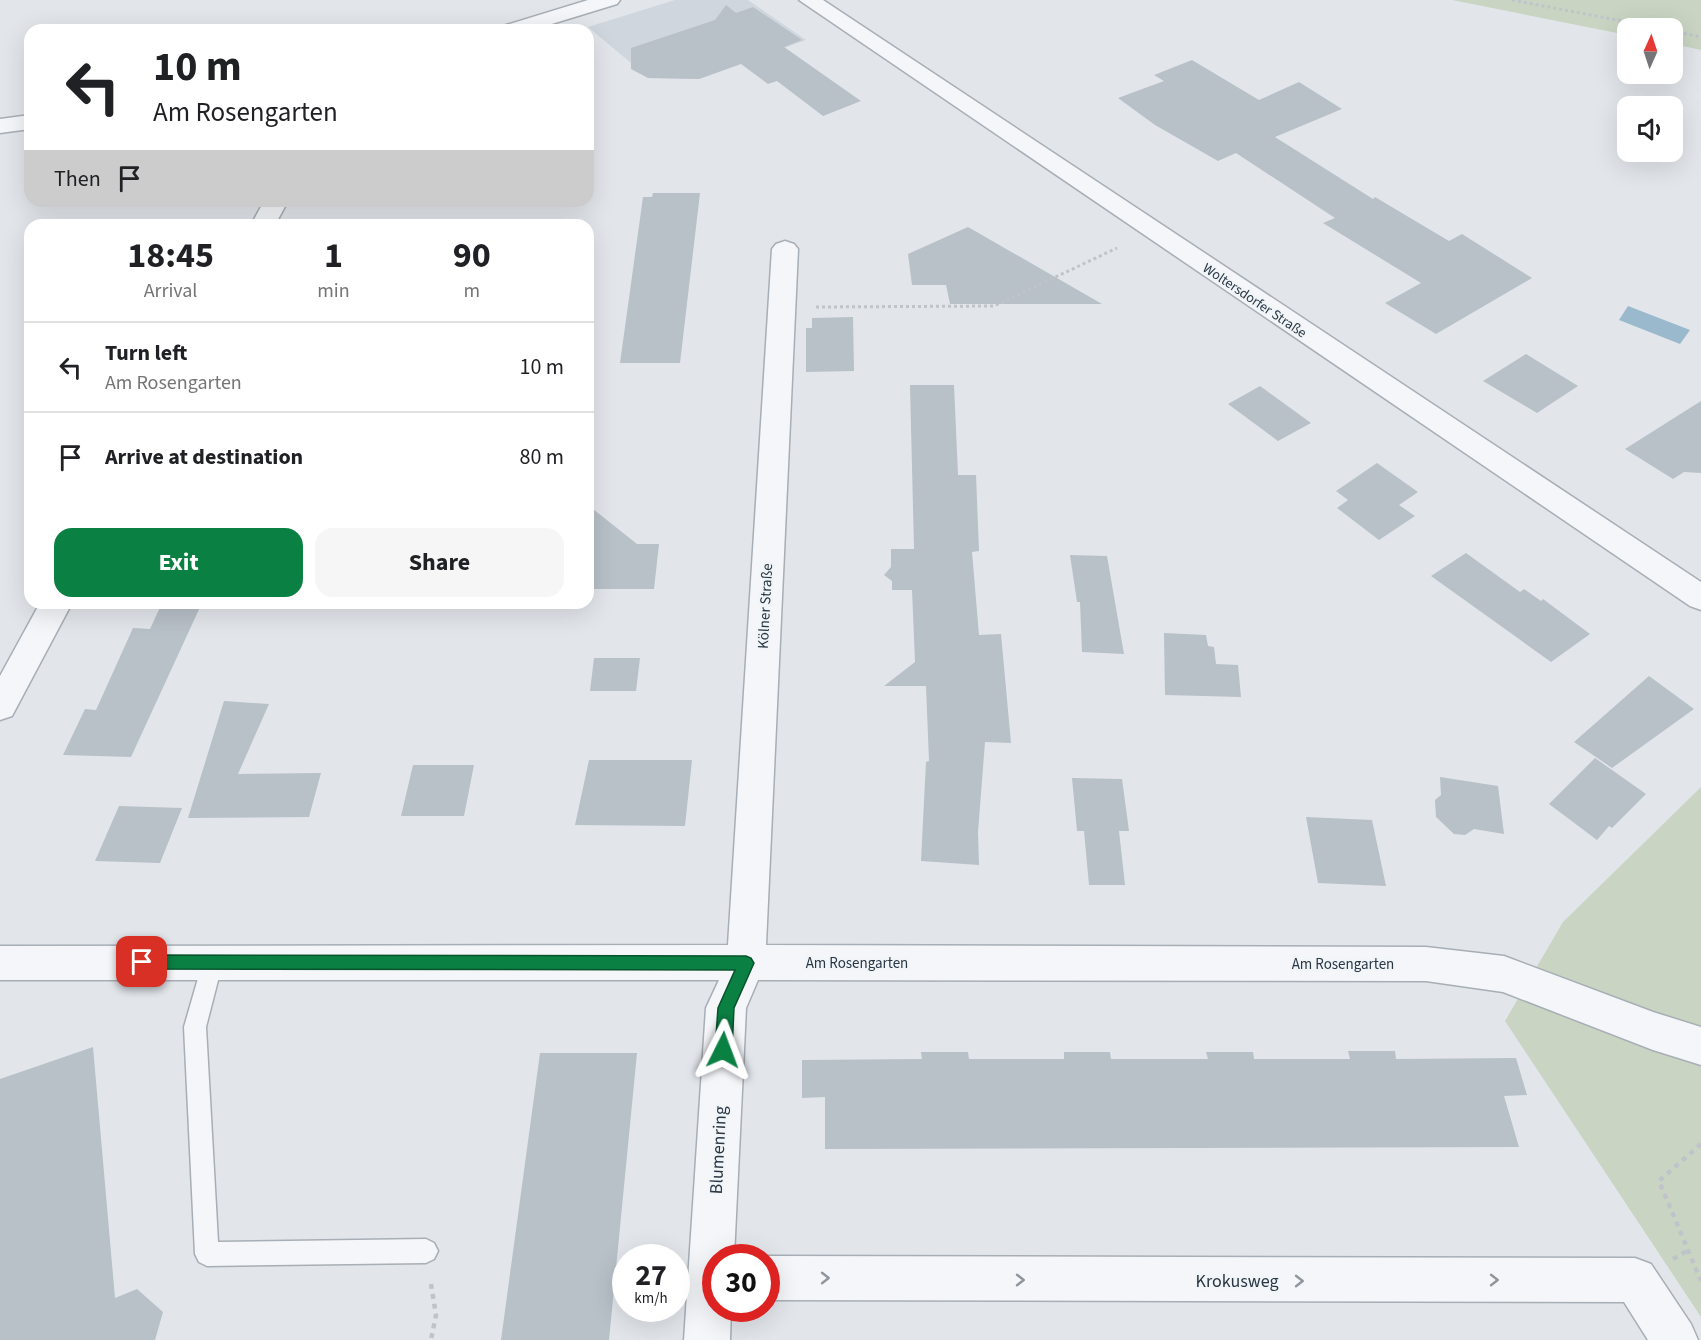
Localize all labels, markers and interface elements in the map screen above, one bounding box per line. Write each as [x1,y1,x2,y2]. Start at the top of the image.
north arrow [1617,18,1683,84]
map controls [1617,18,1683,162]
text: 10 m [153,37,242,97]
icon: left [54,48,132,126]
text: Am Rosengarten [153,93,338,132]
button: sound [1617,96,1683,162]
icon: arrive [113,162,146,195]
text: Then [54,163,101,195]
text: 18:45 [127,230,214,281]
text: 1 [324,230,343,281]
text: 90 [453,230,491,281]
street label: Woltersdorfer Straße [1198,259,1310,343]
text: Arrival [144,277,197,305]
text: min [317,277,350,305]
text: m [463,277,480,305]
text: Turn left [105,337,187,369]
icon: left [54,351,87,384]
text: 10 m [519,351,564,383]
text: Am Rosengarten [105,369,242,397]
icon: arrive [54,441,87,474]
text: Arrive at destination [105,441,303,473]
text: 80 m [519,441,564,473]
button: Exit [54,528,303,597]
button: Share [315,528,564,597]
street label: Kölner Straße [753,563,778,649]
pin [116,936,167,987]
icon: arrive [125,945,158,978]
street label: Am Rosengarten [806,953,908,974]
street label: Am Rosengarten [1292,954,1394,975]
position arrow [691,1018,755,1082]
street label: Blumenring [704,1105,733,1195]
speed limit sign: 30 [702,1244,780,1322]
text: 27 [635,1254,667,1297]
street label: Krokusweg [1196,1269,1278,1294]
one-way arrow [820,1272,829,1285]
one-way arrow [1015,1274,1024,1286]
one-way arrow [1489,1274,1498,1286]
one-way arrow [1294,1275,1303,1287]
text: km/h [634,1288,668,1309]

